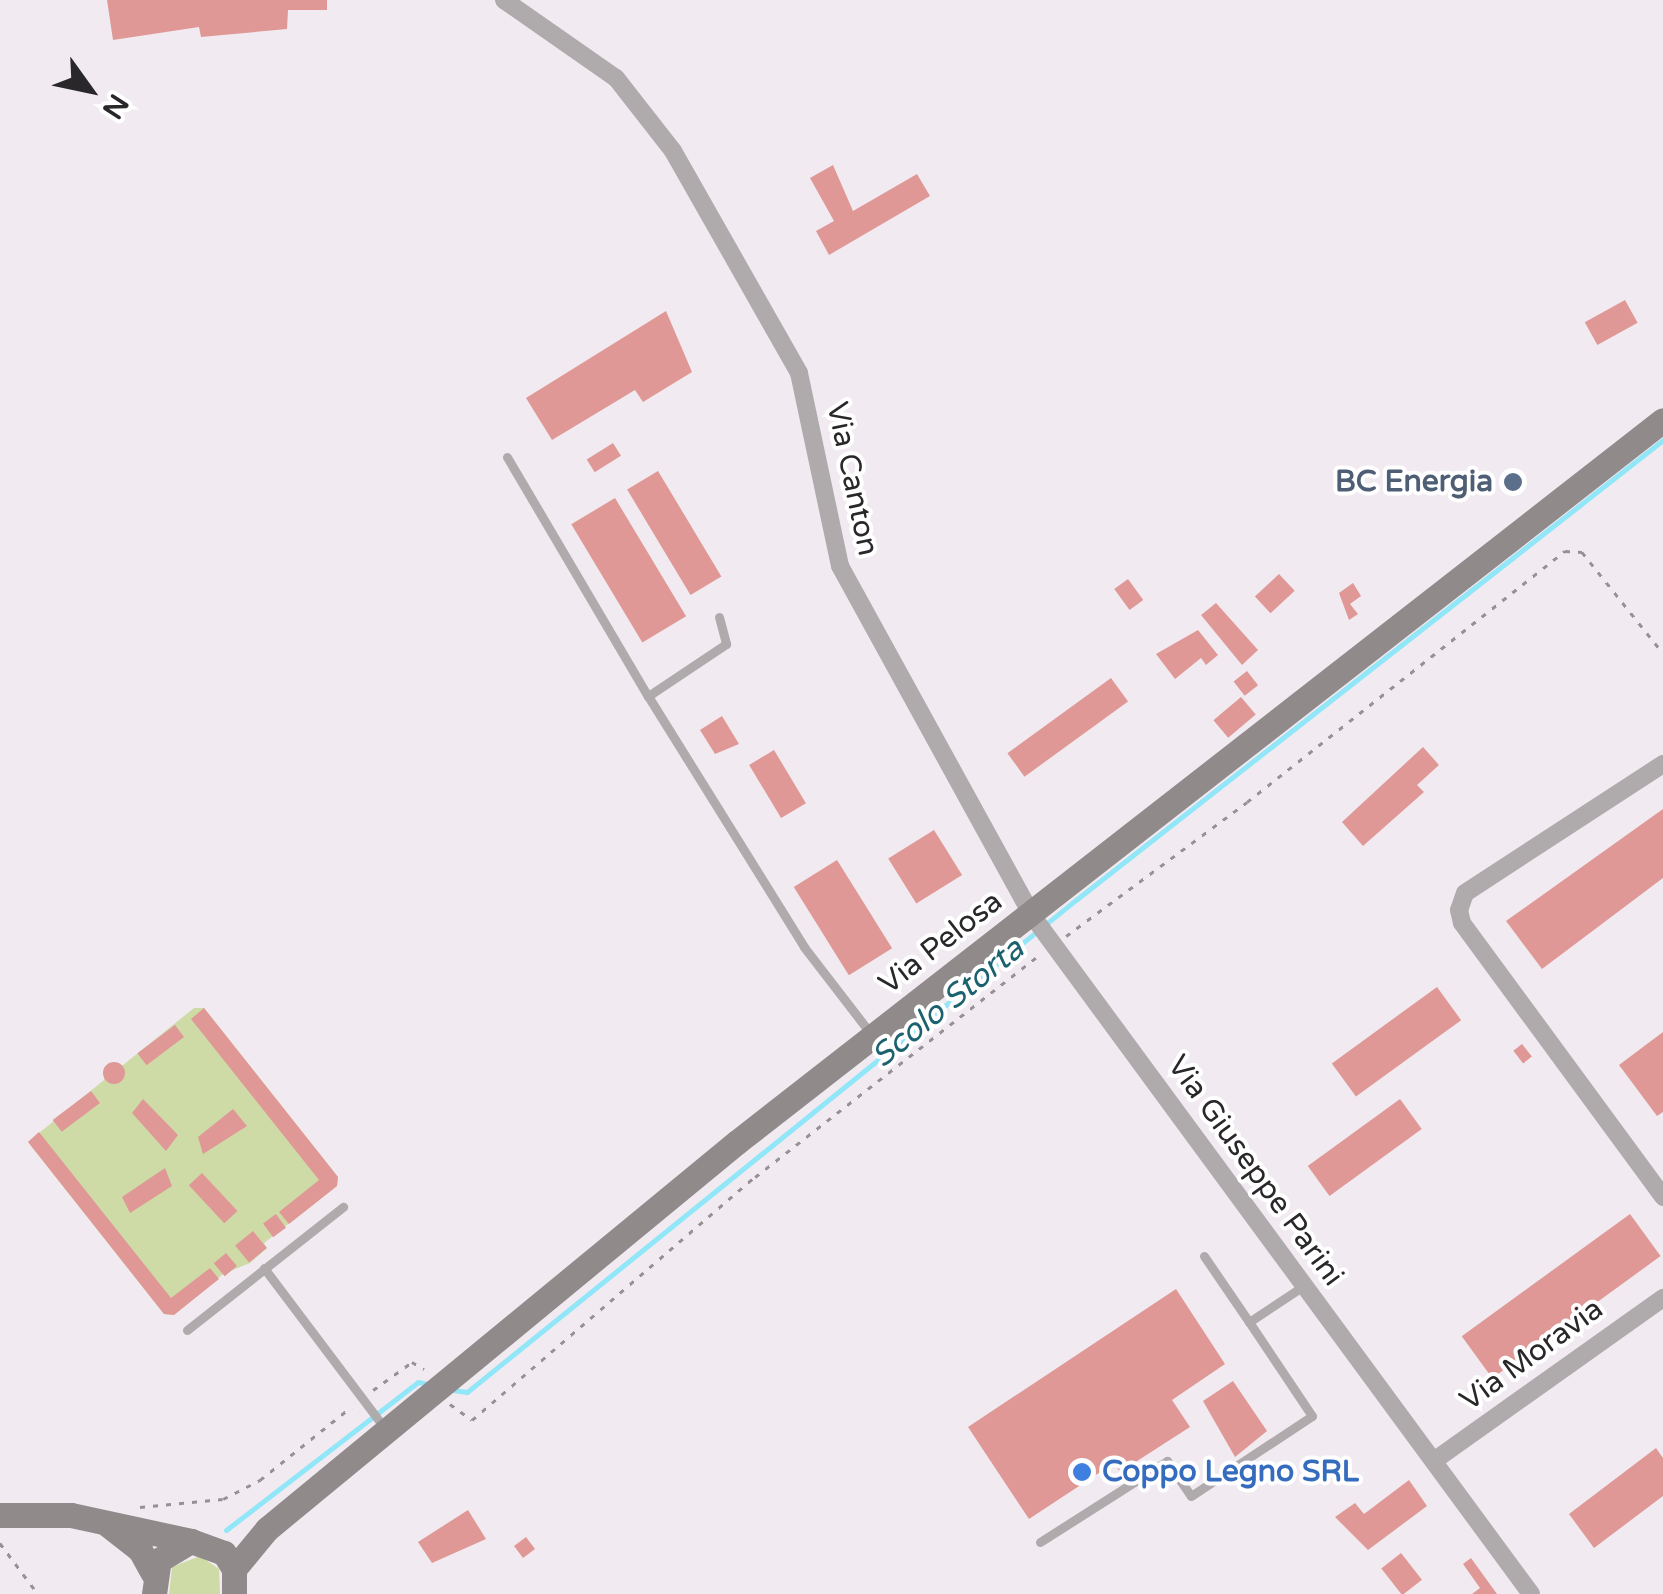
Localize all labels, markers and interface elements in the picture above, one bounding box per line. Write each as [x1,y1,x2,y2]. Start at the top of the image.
north arrow [40,40,140,140]
text: N [95,88,136,125]
street label: Via Canton [818,399,886,559]
place label: BC Energia [1335,464,1493,500]
marker: BC Energia [1502,471,1524,493]
street label: Via Pelosa [872,884,1010,1002]
water label: Scolo Storta [864,930,1032,1076]
street label: Via Giuseppe Parini [1159,1049,1351,1293]
street label: Via Moravia [1454,1291,1610,1419]
place label: Coppo Legno SRL [1102,1454,1359,1490]
marker: Coppo Legno SRL [1071,1461,1093,1483]

